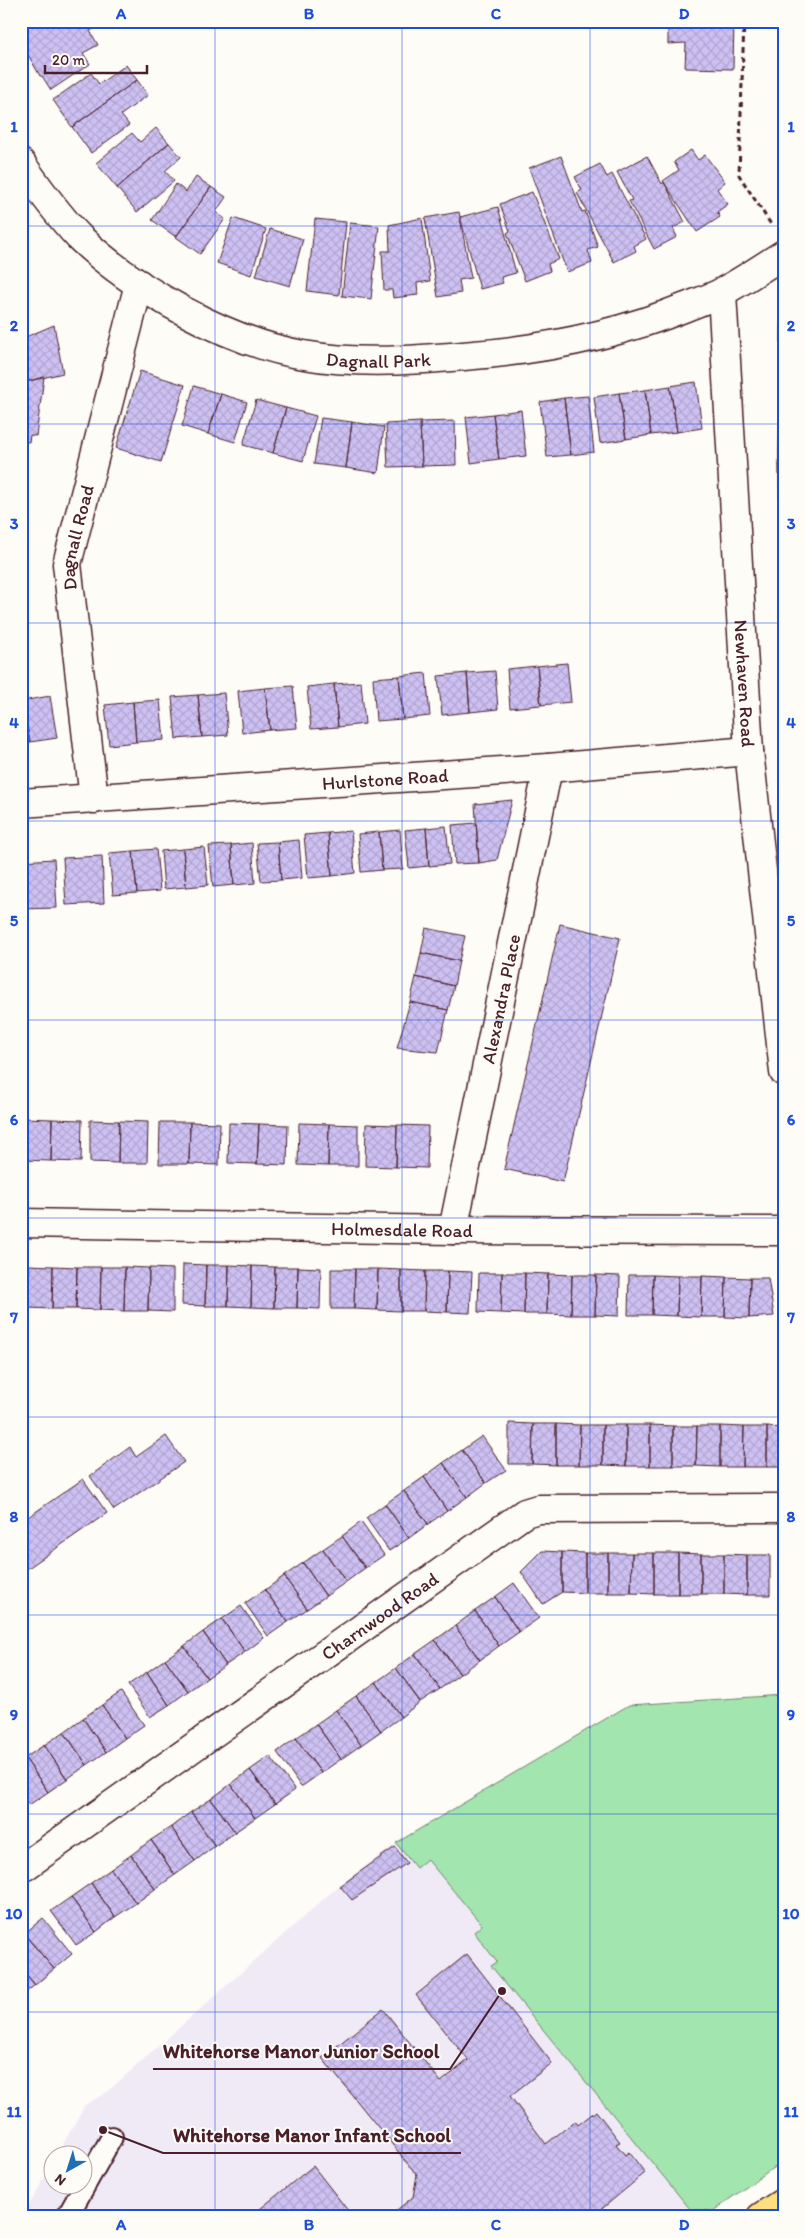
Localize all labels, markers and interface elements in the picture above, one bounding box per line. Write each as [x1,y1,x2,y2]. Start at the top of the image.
text: A [115,4,127,23]
text: B [304,4,315,23]
text: C [491,4,502,23]
text: D [679,4,690,23]
scale bar [45,42,148,74]
text: 20 m [52,51,86,69]
text: 1 [10,117,18,136]
text: 1 [787,117,795,136]
text: 2 [10,316,19,335]
text: 2 [787,316,796,335]
street label: Dagnall Park [325,347,432,372]
street label: Dagnall Road [55,482,98,592]
text: 3 [10,514,19,533]
text: 3 [787,514,796,533]
street label: Newhaven Road [730,619,760,748]
text: 4 [9,713,19,732]
text: 4 [786,713,796,732]
street label: Hurlstone Road [321,763,450,794]
text: 5 [10,911,19,930]
text: 5 [787,911,796,930]
street label: Alexandra Place [476,932,525,1066]
text: 6 [10,1110,19,1129]
text: 6 [787,1110,796,1129]
street label: Holmesdale Road [331,1217,473,1242]
text: 7 [9,1308,18,1327]
text: 7 [786,1308,795,1327]
text: 8 [10,1507,19,1526]
text: 8 [787,1507,796,1526]
street label: Charnwood Road [317,1566,443,1665]
text: 9 [10,1705,18,1724]
text: 9 [787,1705,795,1724]
text: 10 [5,1904,23,1923]
text: 10 [782,1904,800,1923]
callout: Whitehorse Manor Junior School [153,2034,450,2069]
text: Whitehorse Manor Junior School [163,2039,440,2063]
text: 11 [7,2102,22,2121]
text: 11 [784,2102,799,2121]
callout: Whitehorse Manor Infant School [163,2118,461,2153]
text: Whitehorse Manor Infant School [173,2123,451,2147]
north arrow [42,2146,92,2196]
text: N [51,2170,69,2189]
text: A [115,2215,127,2234]
text: B [304,2215,315,2234]
text: C [491,2215,502,2234]
text: D [679,2215,690,2234]

